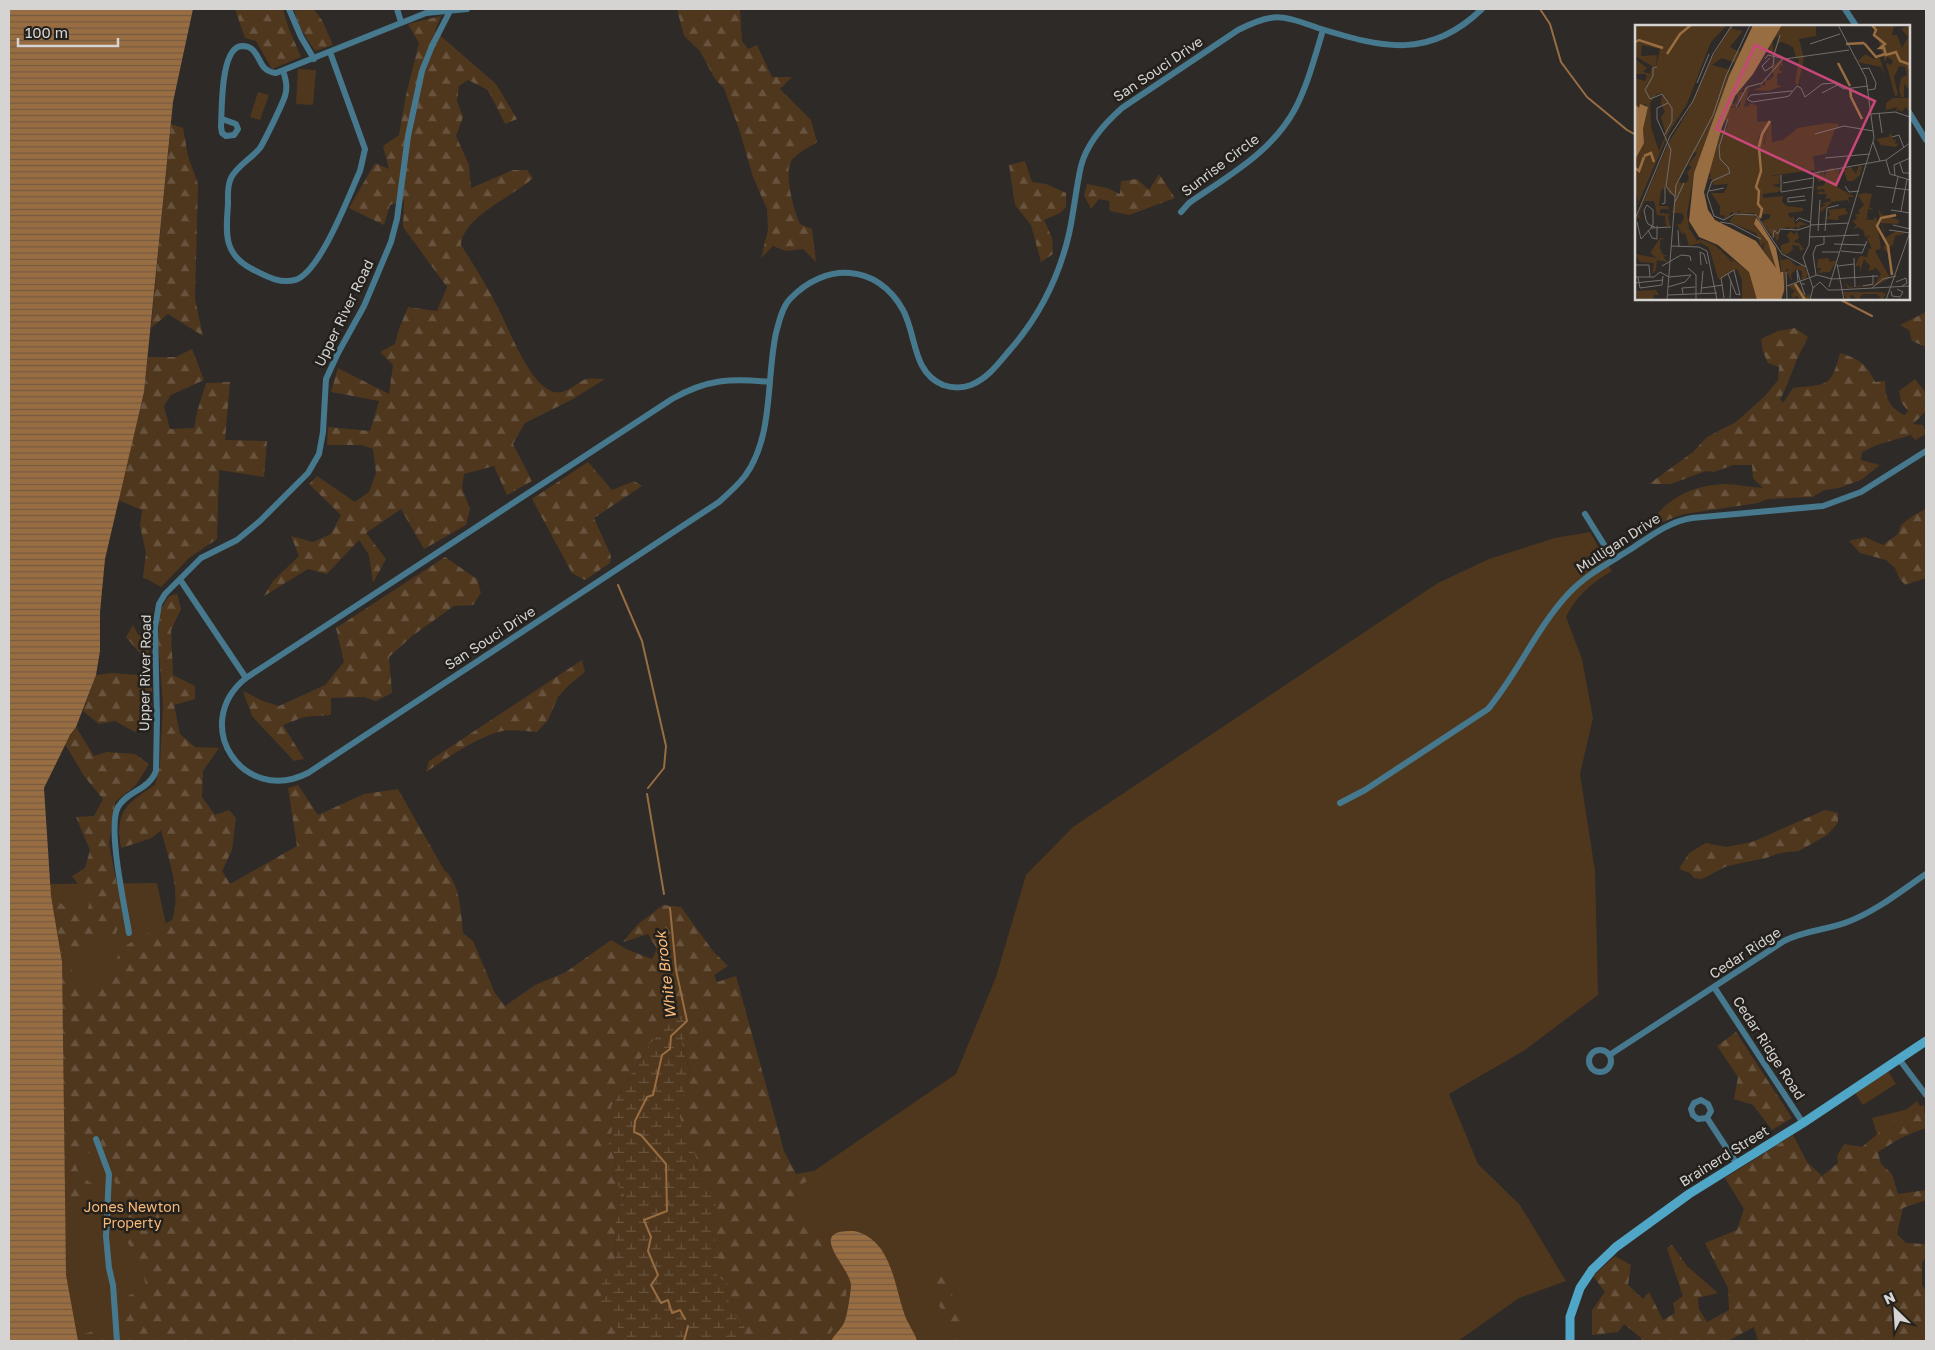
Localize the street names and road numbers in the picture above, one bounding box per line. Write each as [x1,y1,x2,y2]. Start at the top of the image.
street label: San Souci Drive [1110,32,1206,105]
street label: Sunrise Circle [1177,130,1262,199]
street label: Upper River Road [310,257,377,369]
street label: Mulligan Drive [1573,509,1663,576]
street label: San Souci Drive [441,602,538,673]
street label: Upper River Road [135,614,154,731]
street label: Cedar Ridge [1706,923,1784,982]
street label: Cedar Ridge Road [1730,993,1809,1102]
street label: Brainerd Street [1676,1121,1771,1190]

